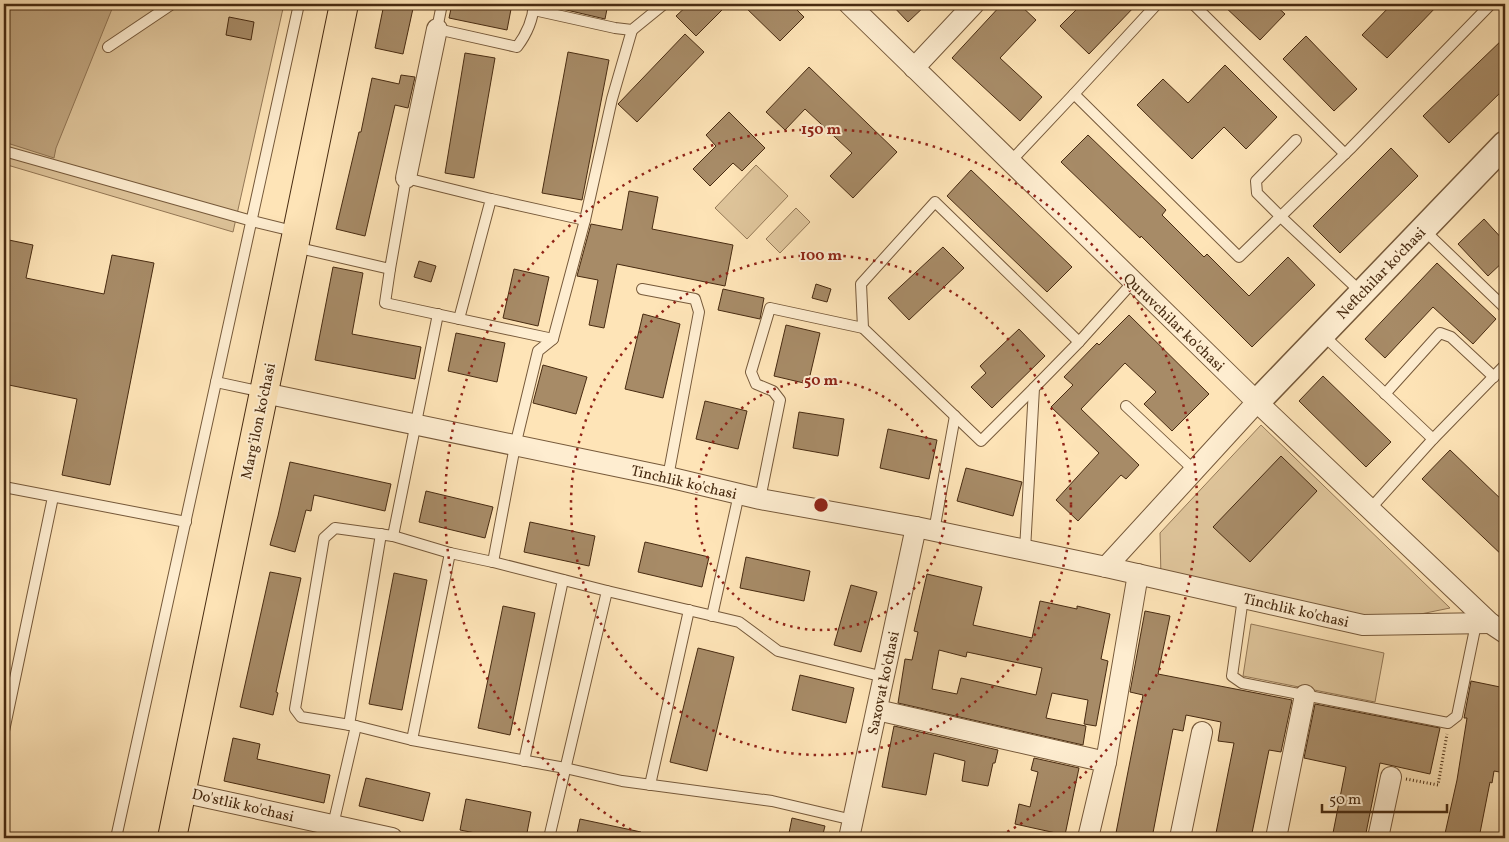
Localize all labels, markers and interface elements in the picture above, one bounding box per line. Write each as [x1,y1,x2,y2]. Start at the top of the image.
text: 150 m [801,120,841,141]
street label: Neftchilar ko'chasi [1333,223,1432,325]
text: 100 m [800,246,843,267]
street label: Quruvchilar ko'chasi [1118,269,1228,377]
street label: Marg'ilon ko'chasi [237,361,282,481]
text: 50 m [804,371,838,392]
street label: Tinchlik ko'chasi [629,461,739,506]
centre of rings [812,496,830,514]
street label: Tinchlik ko'chasi [1241,589,1351,634]
street label: Saxovat ko'chasi [863,629,906,737]
scale bar [1322,782,1446,814]
street label: Do'stlik ko'chasi [190,785,296,828]
text: 50 m [1329,790,1361,811]

